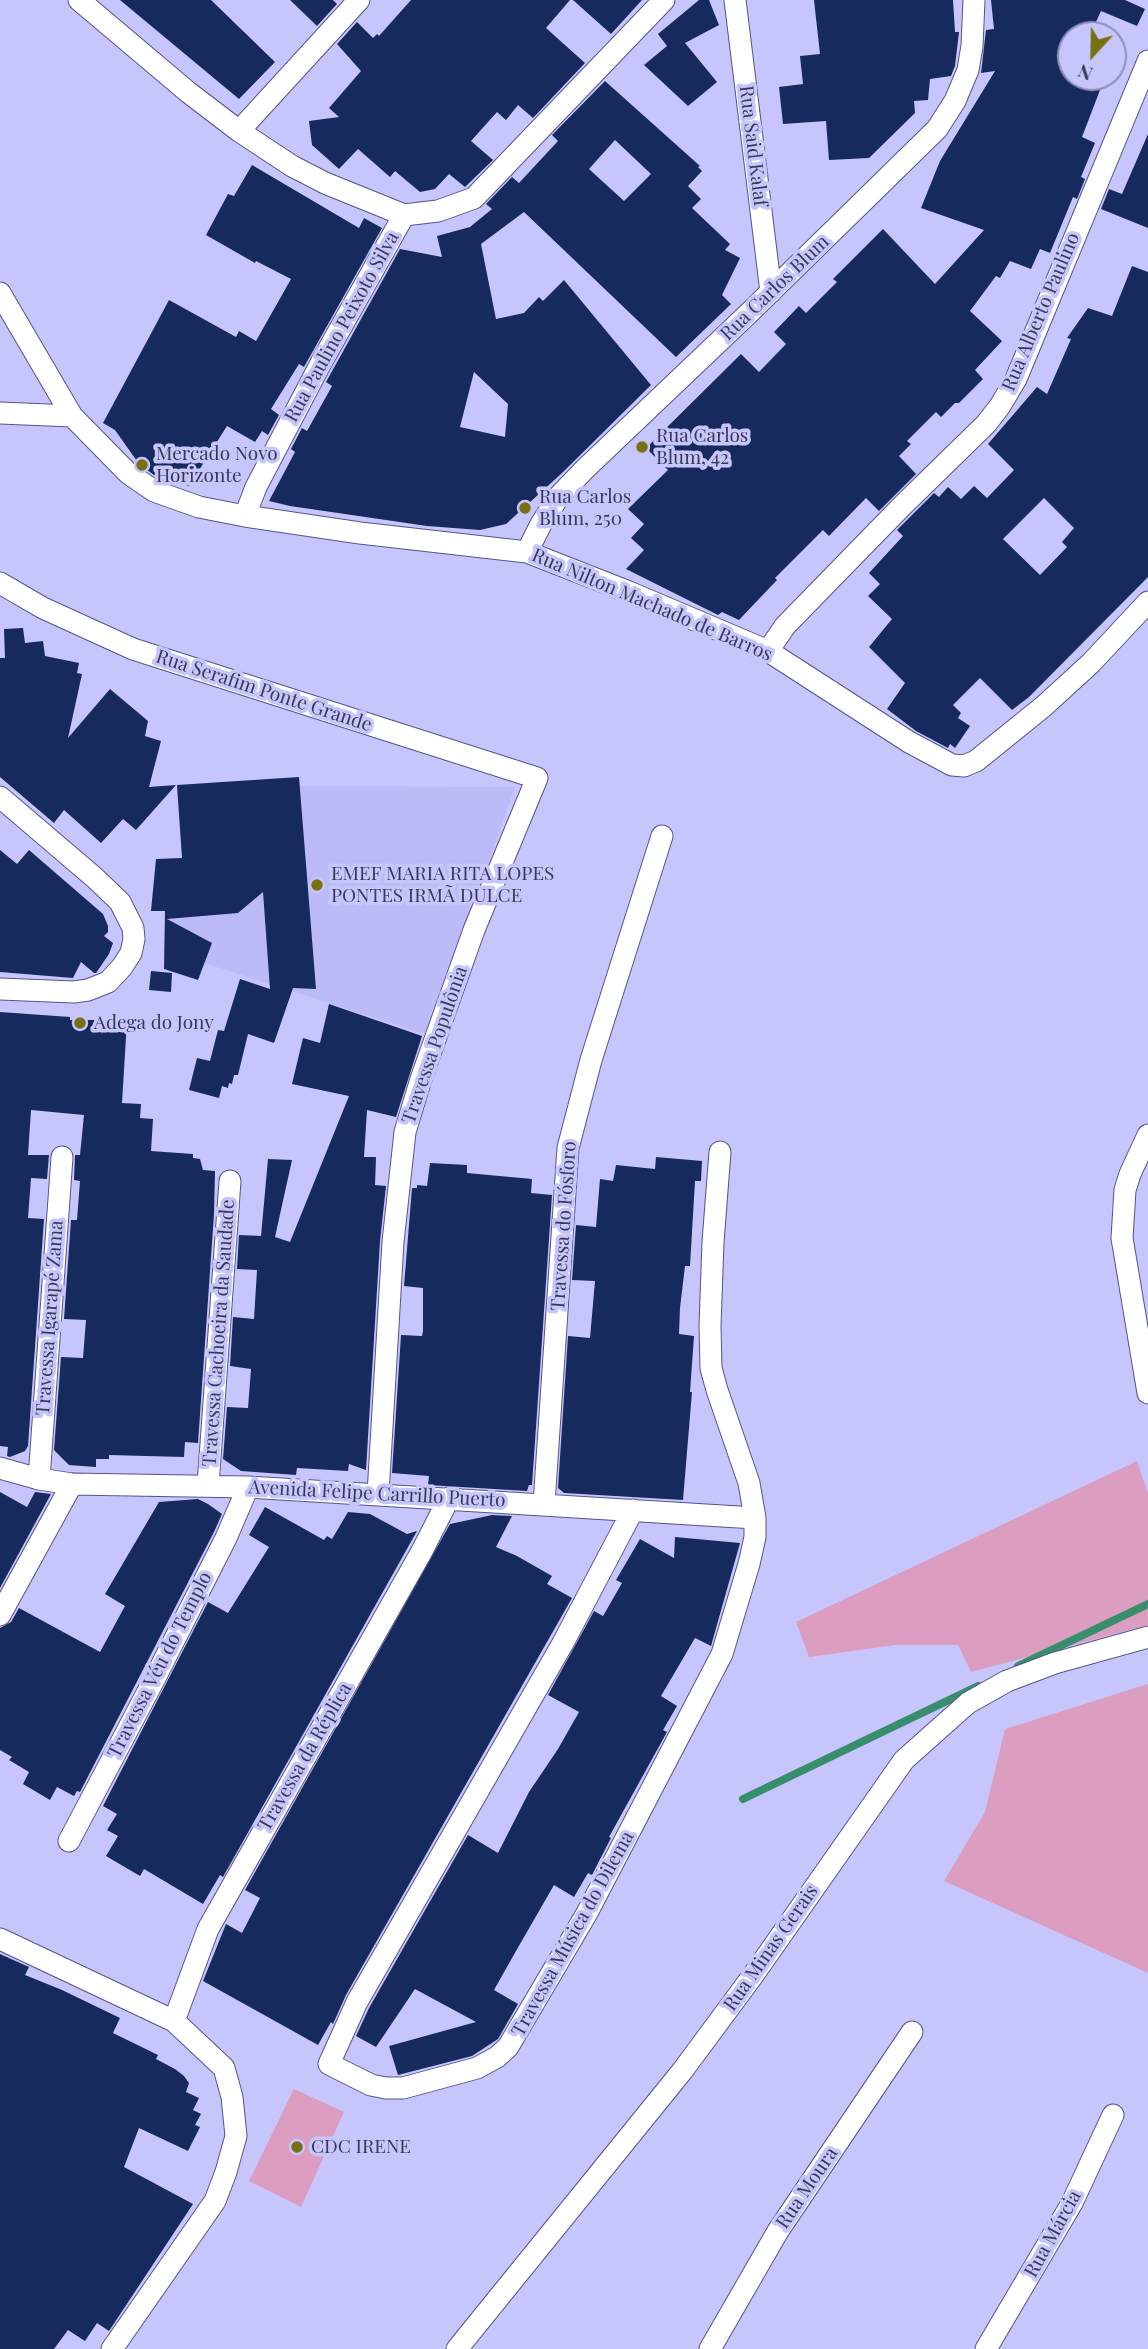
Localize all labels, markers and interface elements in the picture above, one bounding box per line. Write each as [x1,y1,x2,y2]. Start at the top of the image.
north arrow [1057,21,1127,91]
text: N [1074,59,1096,88]
street label: Rua Said Kalaf [734,84,772,208]
street label: Rua Paulino Peixoto Silva [280,228,404,426]
street label: Rua Alberto Paulino [997,229,1085,395]
street label: Rua Carlos Blum [716,230,834,346]
place label: Rua Carlos Blum, 42 [656,425,748,469]
marker: Rua Carlos Blum, 42 [634,439,650,455]
place label: Mercado Novo Horizonte [156,443,278,487]
marker: Mercado Novo Horizonte [134,457,150,473]
place label: Rua Carlos Blum, 250 [539,486,631,530]
marker: Rua Carlos Blum, 250 [517,500,533,516]
street label: Rua Nilton Machado de Barros [528,544,776,666]
street label: Rua Serafim Ponte Grande [153,645,375,737]
place label: EMEF MARIA RITA LOPES PONTES IRMÃ DULCE [331,863,554,907]
marker: EMEF MARIA RITA LOPES PONTES IRMÃ DULCE [309,877,325,893]
street label: Travessa Populônia [397,963,473,1127]
place label: Adega do Jony [94,1012,214,1034]
marker: Adega do Jony [72,1015,88,1031]
street label: Travessa do Fósforo [547,1140,581,1312]
street label: Travessa Cachoeira da Saudade [198,1199,240,1467]
street label: Travessa Igarapé Zama [32,1220,68,1416]
street label: Avenida Felipe Carrillo Puerto [248,1476,506,1512]
street label: Travessa Véu do Templo [103,1568,217,1762]
street label: Travessa da Réplica [253,1679,357,1835]
street label: Travessa Música do Dilema [507,1827,639,2041]
street label: Rua Minas Gerais [719,1881,823,2015]
place label: CDC IRENE [311,2136,411,2158]
marker: CDC IRENE [289,2139,305,2155]
street label: Rua Moura [772,2143,842,2233]
street label: Rua Márcia [1020,2187,1086,2281]

